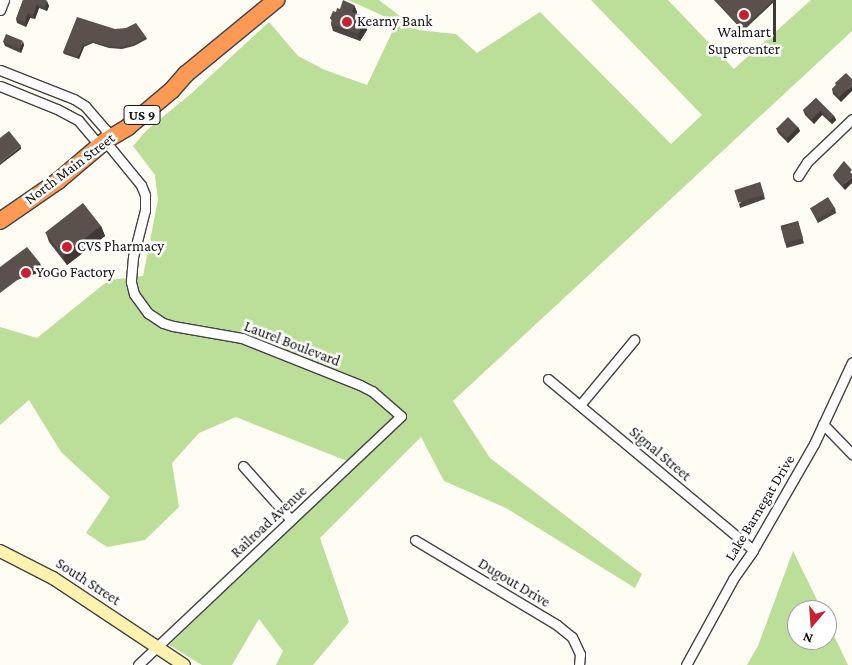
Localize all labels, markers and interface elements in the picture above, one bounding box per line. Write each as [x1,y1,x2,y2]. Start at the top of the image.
marker: Walmart Supercenter [738,9,750,21]
place label: Kearny Bank [357,13,432,31]
marker: Kearny Bank [341,16,353,28]
place label: Walmart Supercenter [708,23,780,58]
road number: US 9 [123,104,161,126]
street label: North Main Street [22,129,118,209]
place label: CVS Pharmacy [77,238,164,256]
marker: CVS Pharmacy [61,241,73,253]
place label: YoGo Factory [36,264,115,282]
marker: YoGo Factory [20,267,32,279]
street label: Laurel Boulevard [241,317,343,371]
street label: Signal Street [625,423,695,485]
street label: Lake Barnegat Drive [721,452,799,564]
street label: Railroad Avenue [227,482,311,562]
street label: South Street [52,554,124,610]
street label: Dugout Drive [475,554,553,612]
north arrow [787,600,837,650]
text: N [801,629,815,647]

